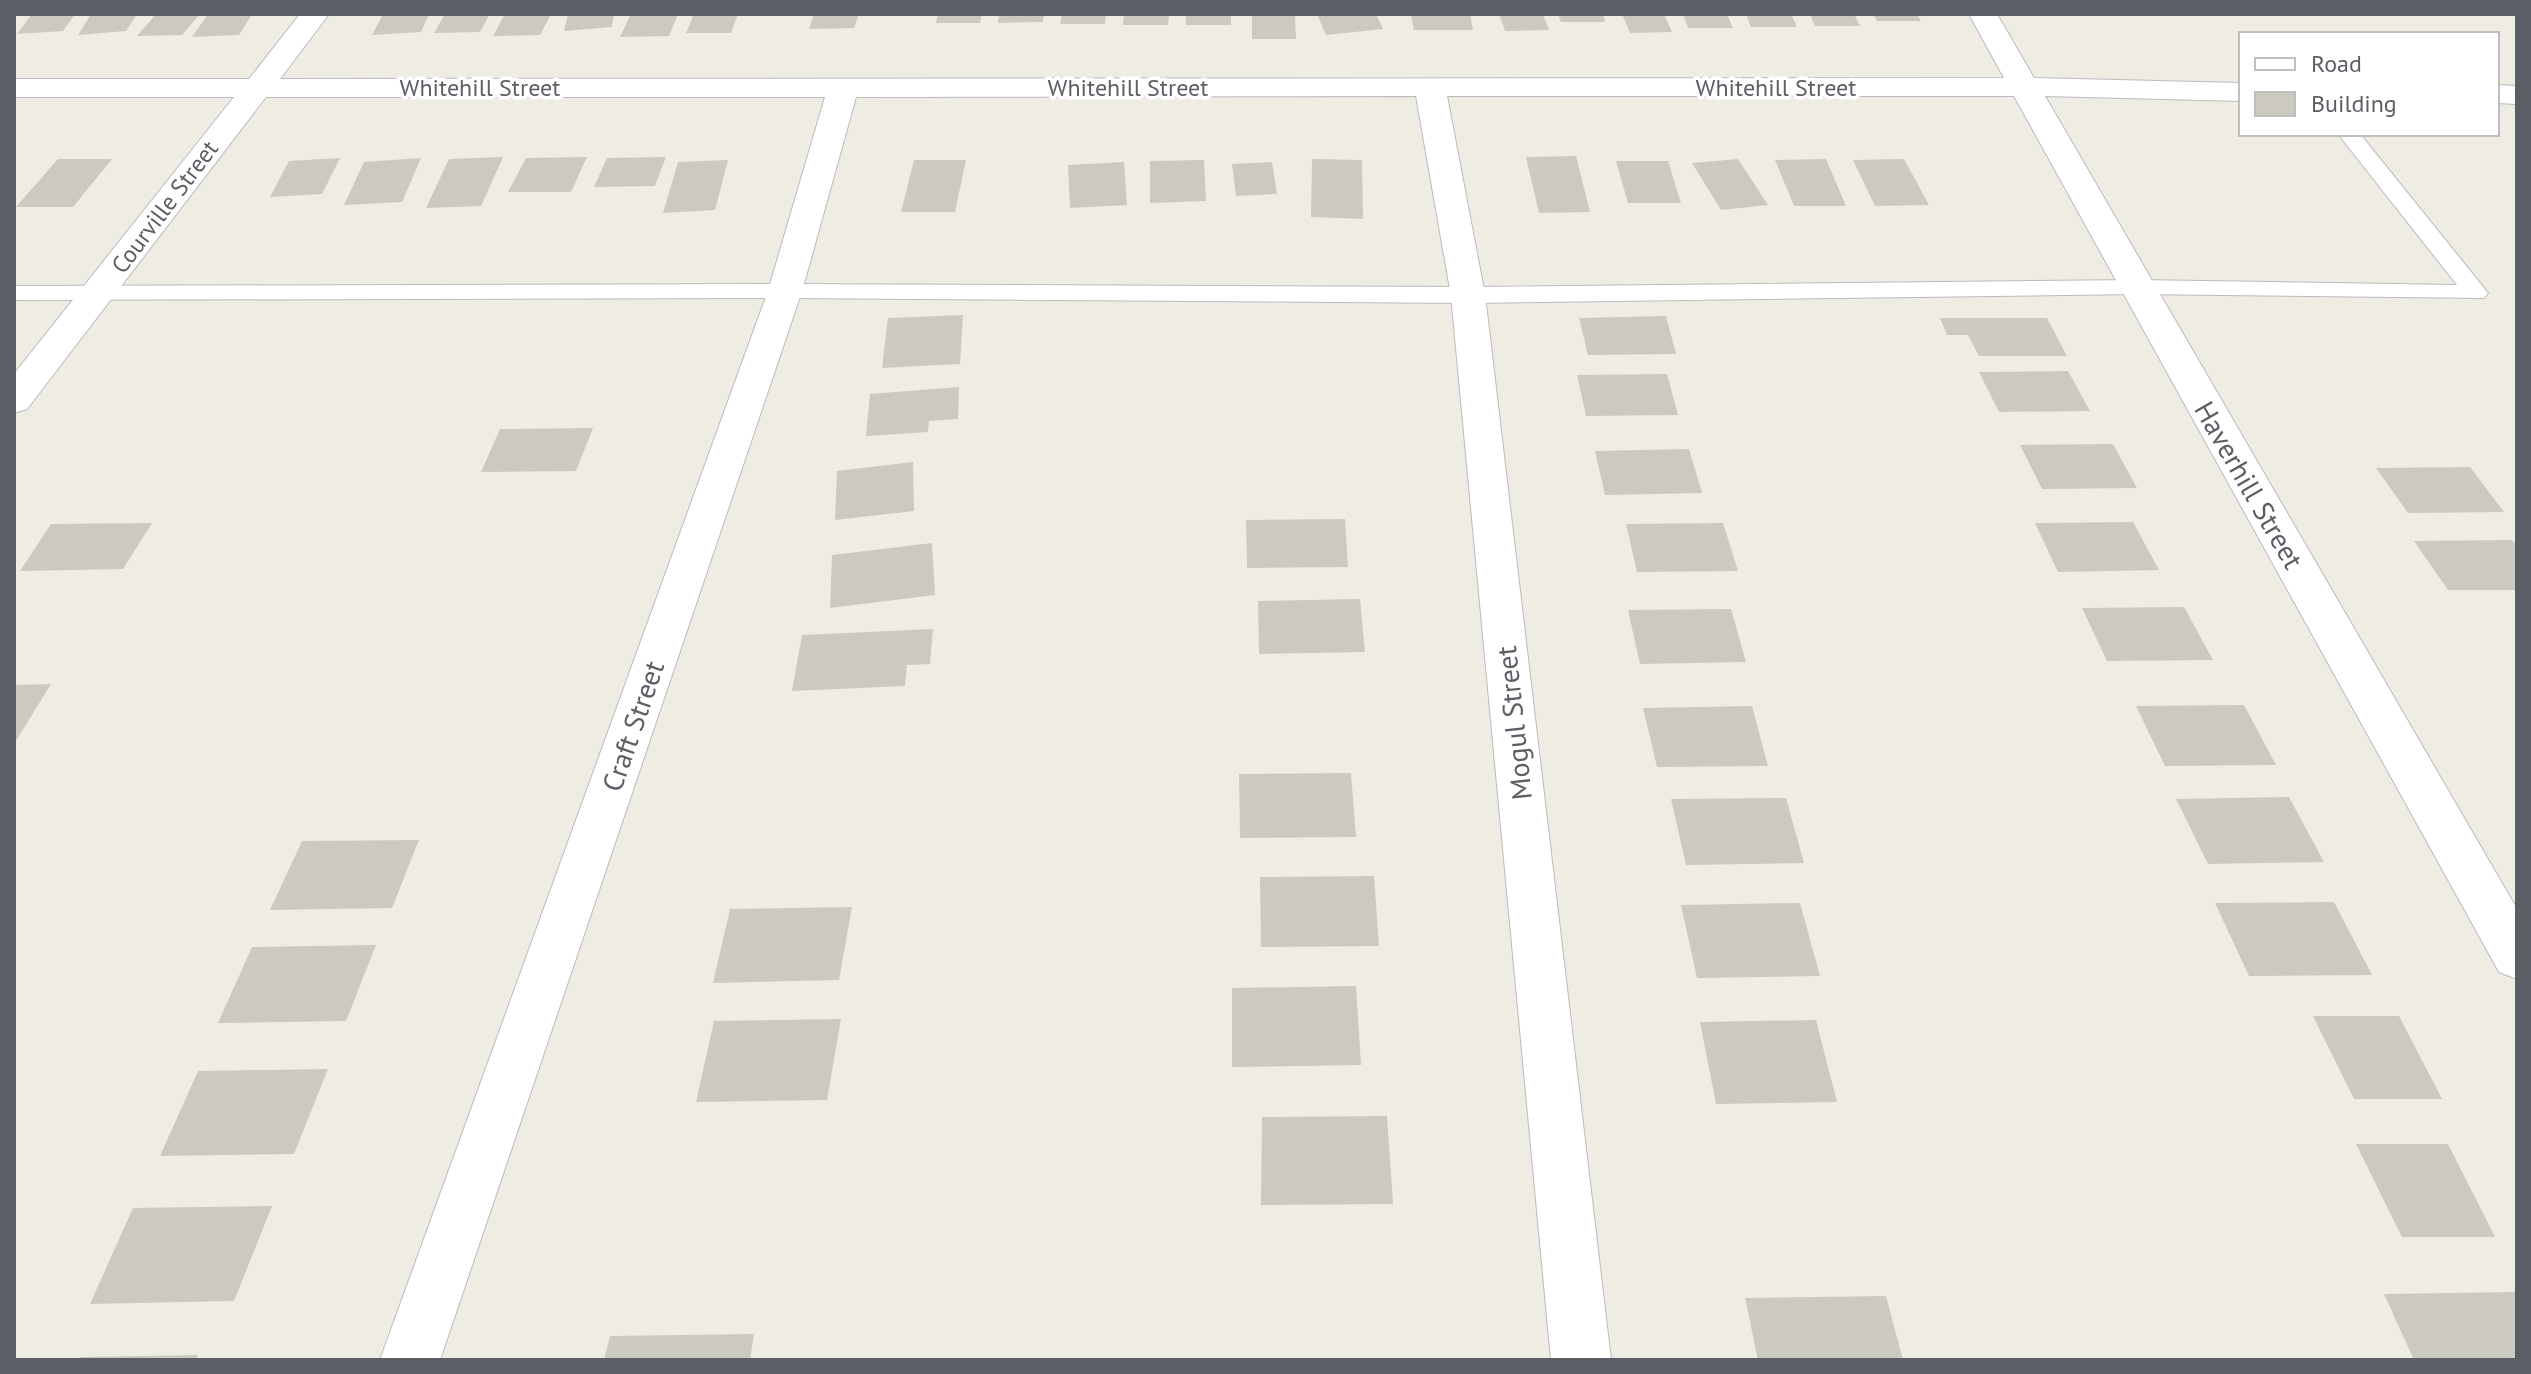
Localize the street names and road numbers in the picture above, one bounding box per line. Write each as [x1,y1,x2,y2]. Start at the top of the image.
street label: Whitehill Street [400,72,560,103]
street label: Whitehill Street [1048,72,1208,103]
street label: Whitehill Street [1696,72,1856,103]
street label: Courville Street [104,134,225,279]
street label: Haverhill Street [2186,394,2313,576]
street label: Mogul Street [1487,644,1540,802]
street label: Craft Street [593,655,672,796]

